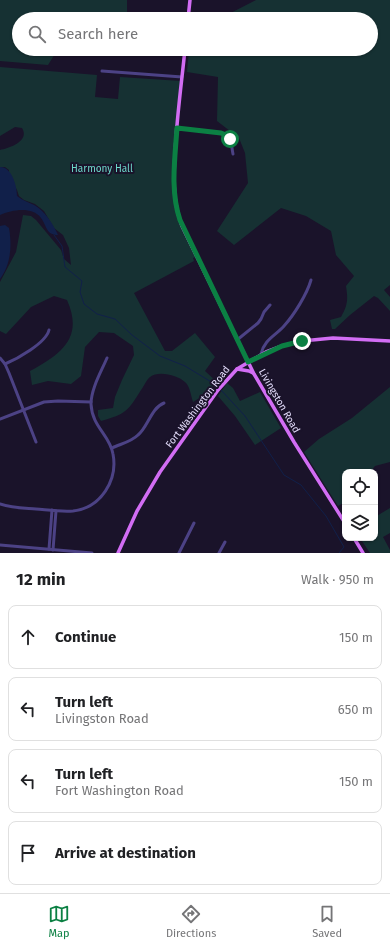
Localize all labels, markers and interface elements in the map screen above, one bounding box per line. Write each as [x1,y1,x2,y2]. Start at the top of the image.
search box [12,12,378,56]
icon: search [26,23,48,45]
text: Search here [58,25,138,43]
route start [221,130,239,148]
park label: Harmony Hall [71,163,133,175]
route end [293,332,311,350]
street label: Fort Washington Road [163,364,233,450]
street label: Livingston Road [256,367,302,435]
map controls [342,469,378,541]
button: locate [342,469,378,505]
button: layers [342,505,378,541]
text: 12 min [16,569,66,590]
text: Walk · 950 m [301,572,374,587]
icon: ahead [17,626,39,648]
text: Continue [55,628,116,646]
text: 150 m [339,630,373,645]
text: Turn left [55,693,113,711]
icon: left [17,698,39,720]
text: 650 m [338,702,373,717]
text: Livingston Road [55,711,149,726]
text: Turn left [55,765,113,783]
icon: left [17,770,39,792]
text: 150 m [339,774,373,789]
text: Fort Washington Road [55,783,184,798]
icon: arrive [17,842,39,864]
text: Arrive at destination [55,844,196,862]
tab: Map [48,903,70,940]
tab: Directions [166,903,216,940]
tab: Saved [312,903,342,940]

